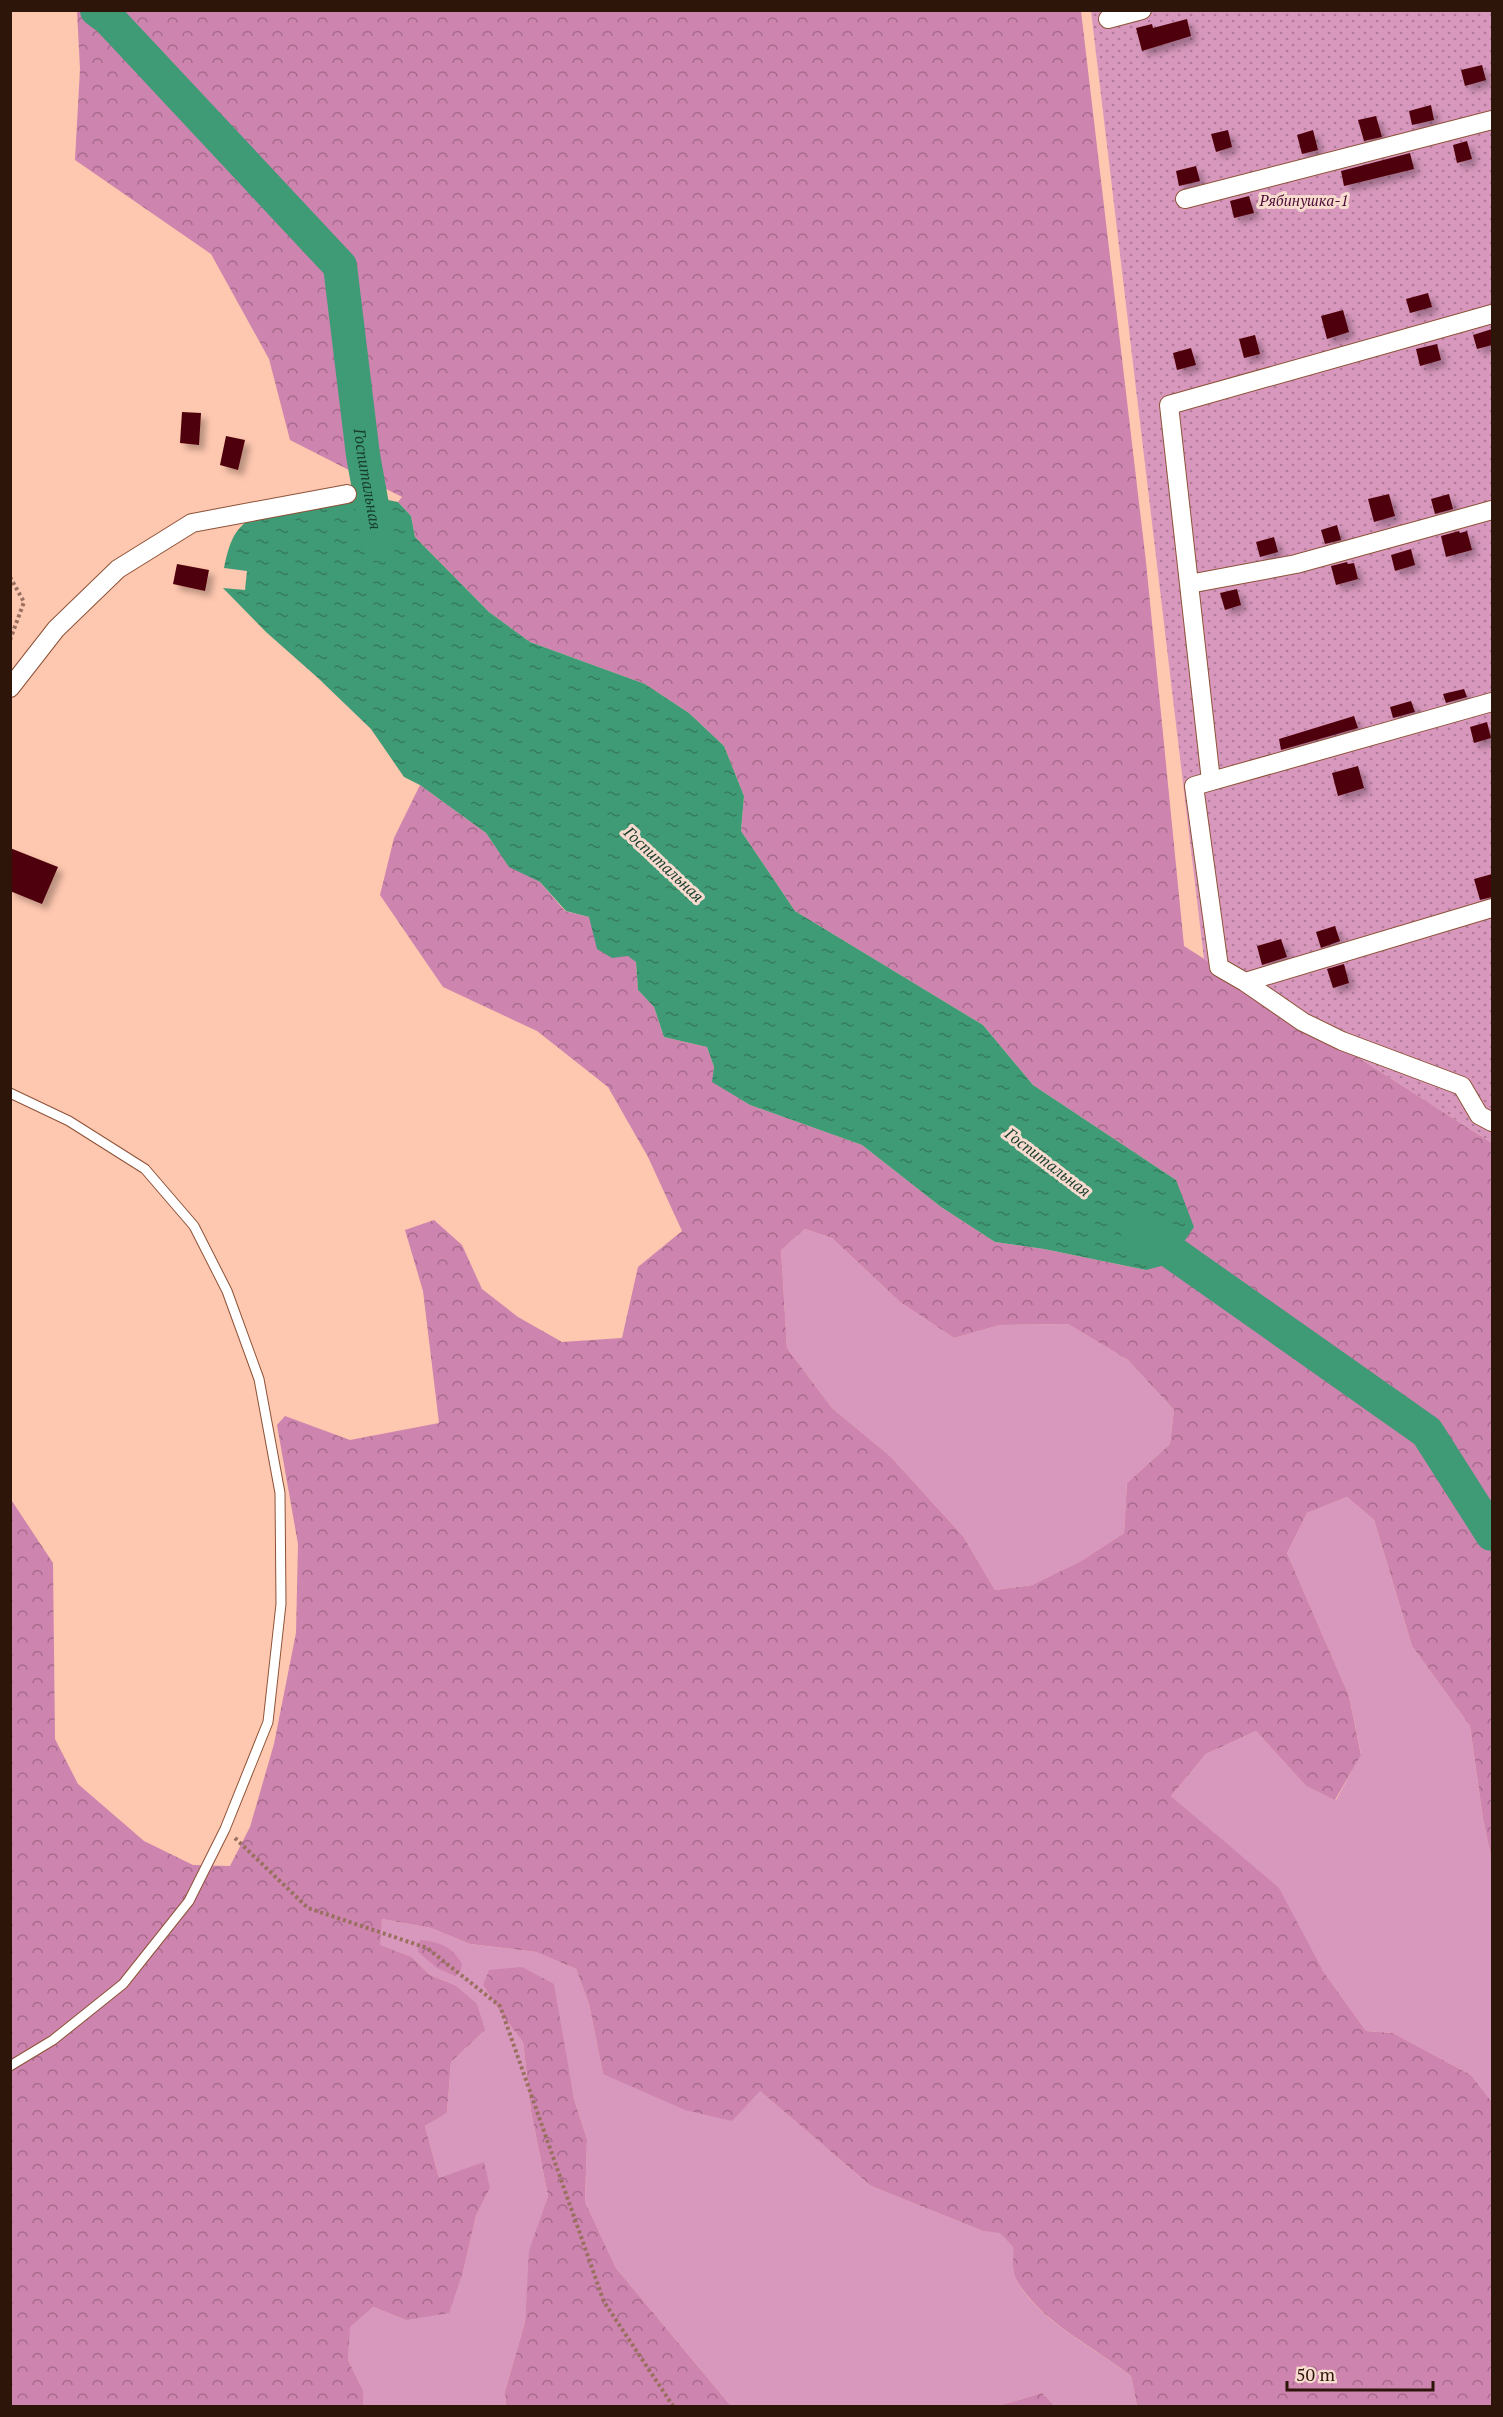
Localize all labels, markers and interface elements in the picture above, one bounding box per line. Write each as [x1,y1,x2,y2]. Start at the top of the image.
park label: Рябинушка-1 [1259,190,1348,210]
water label: Госпитальная [349,426,387,531]
water label: Госпитальная [618,821,709,907]
water label: Госпитальная [1000,1122,1095,1201]
scale bar [1287,2354,1432,2392]
text: 50 m [1296,2362,1336,2386]

